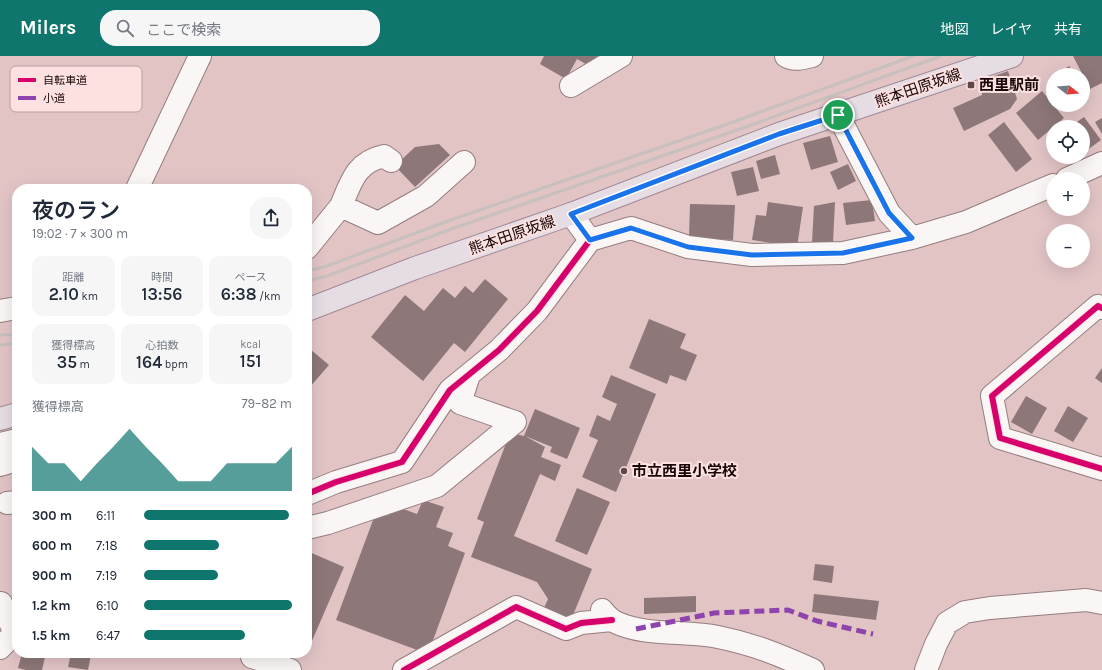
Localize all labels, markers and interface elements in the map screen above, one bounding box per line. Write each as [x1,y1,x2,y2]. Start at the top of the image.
search box [100,10,380,46]
text: Milers [20,17,76,39]
icon: search [114,17,136,39]
text: ここで検索 [146,21,221,39]
text: 地図 [940,21,968,38]
text: レイヤ [990,21,1032,38]
text: 共有 [1054,21,1082,38]
street label: 熊本田原坂線 [873,65,963,111]
legend [10,66,142,112]
north arrow [1046,68,1090,112]
map controls [1046,68,1090,268]
text: 自転車道 [43,74,87,87]
place label: 西里駅前 [979,76,1039,94]
marker: 西里駅前 [966,80,976,90]
text: 小道 [43,92,65,105]
pin [821,98,855,132]
icon: arrive [827,104,849,126]
button: locate [1046,120,1090,164]
button: + [1046,172,1090,216]
button: share [250,197,292,239]
text: 夜のラン [32,198,120,224]
street label: 熊本田原坂線 [467,212,557,258]
button: − [1046,224,1090,268]
text: 19:02 · 7 × 300 m [32,226,128,241]
text: 距離 [62,271,84,284]
text: 時間 [151,271,173,284]
text: ペース [234,271,267,284]
text: 2.10 [49,284,79,304]
text: 13:56 [142,284,182,304]
text: 6:38 [221,284,257,304]
text: km [79,290,98,303]
text: /km [257,290,281,303]
text: kcal [240,338,261,351]
text: 獲得標高 [51,339,95,352]
text: 心拍数 [145,339,178,352]
text: 151 [240,351,262,371]
text: 35 [57,352,77,372]
text: 164 [136,352,162,372]
text: m [77,358,90,371]
text: bpm [162,358,188,371]
text: 79–82 m [241,396,292,411]
text: 獲得標高 [32,399,84,414]
place label: 市立西里小学校 [632,462,737,480]
marker: 市立西里小学校 [619,466,629,476]
text: 300 m [32,508,72,523]
text: 6:11 [96,508,115,523]
text: 600 m [32,538,72,553]
text: 7:18 [96,538,117,553]
text: 900 m [32,568,72,583]
text: 7:19 [96,568,117,583]
text: 1.2 km [32,598,71,613]
text: 6:10 [96,598,118,613]
text: 1.5 km [32,628,70,643]
text: 6:47 [96,628,120,643]

